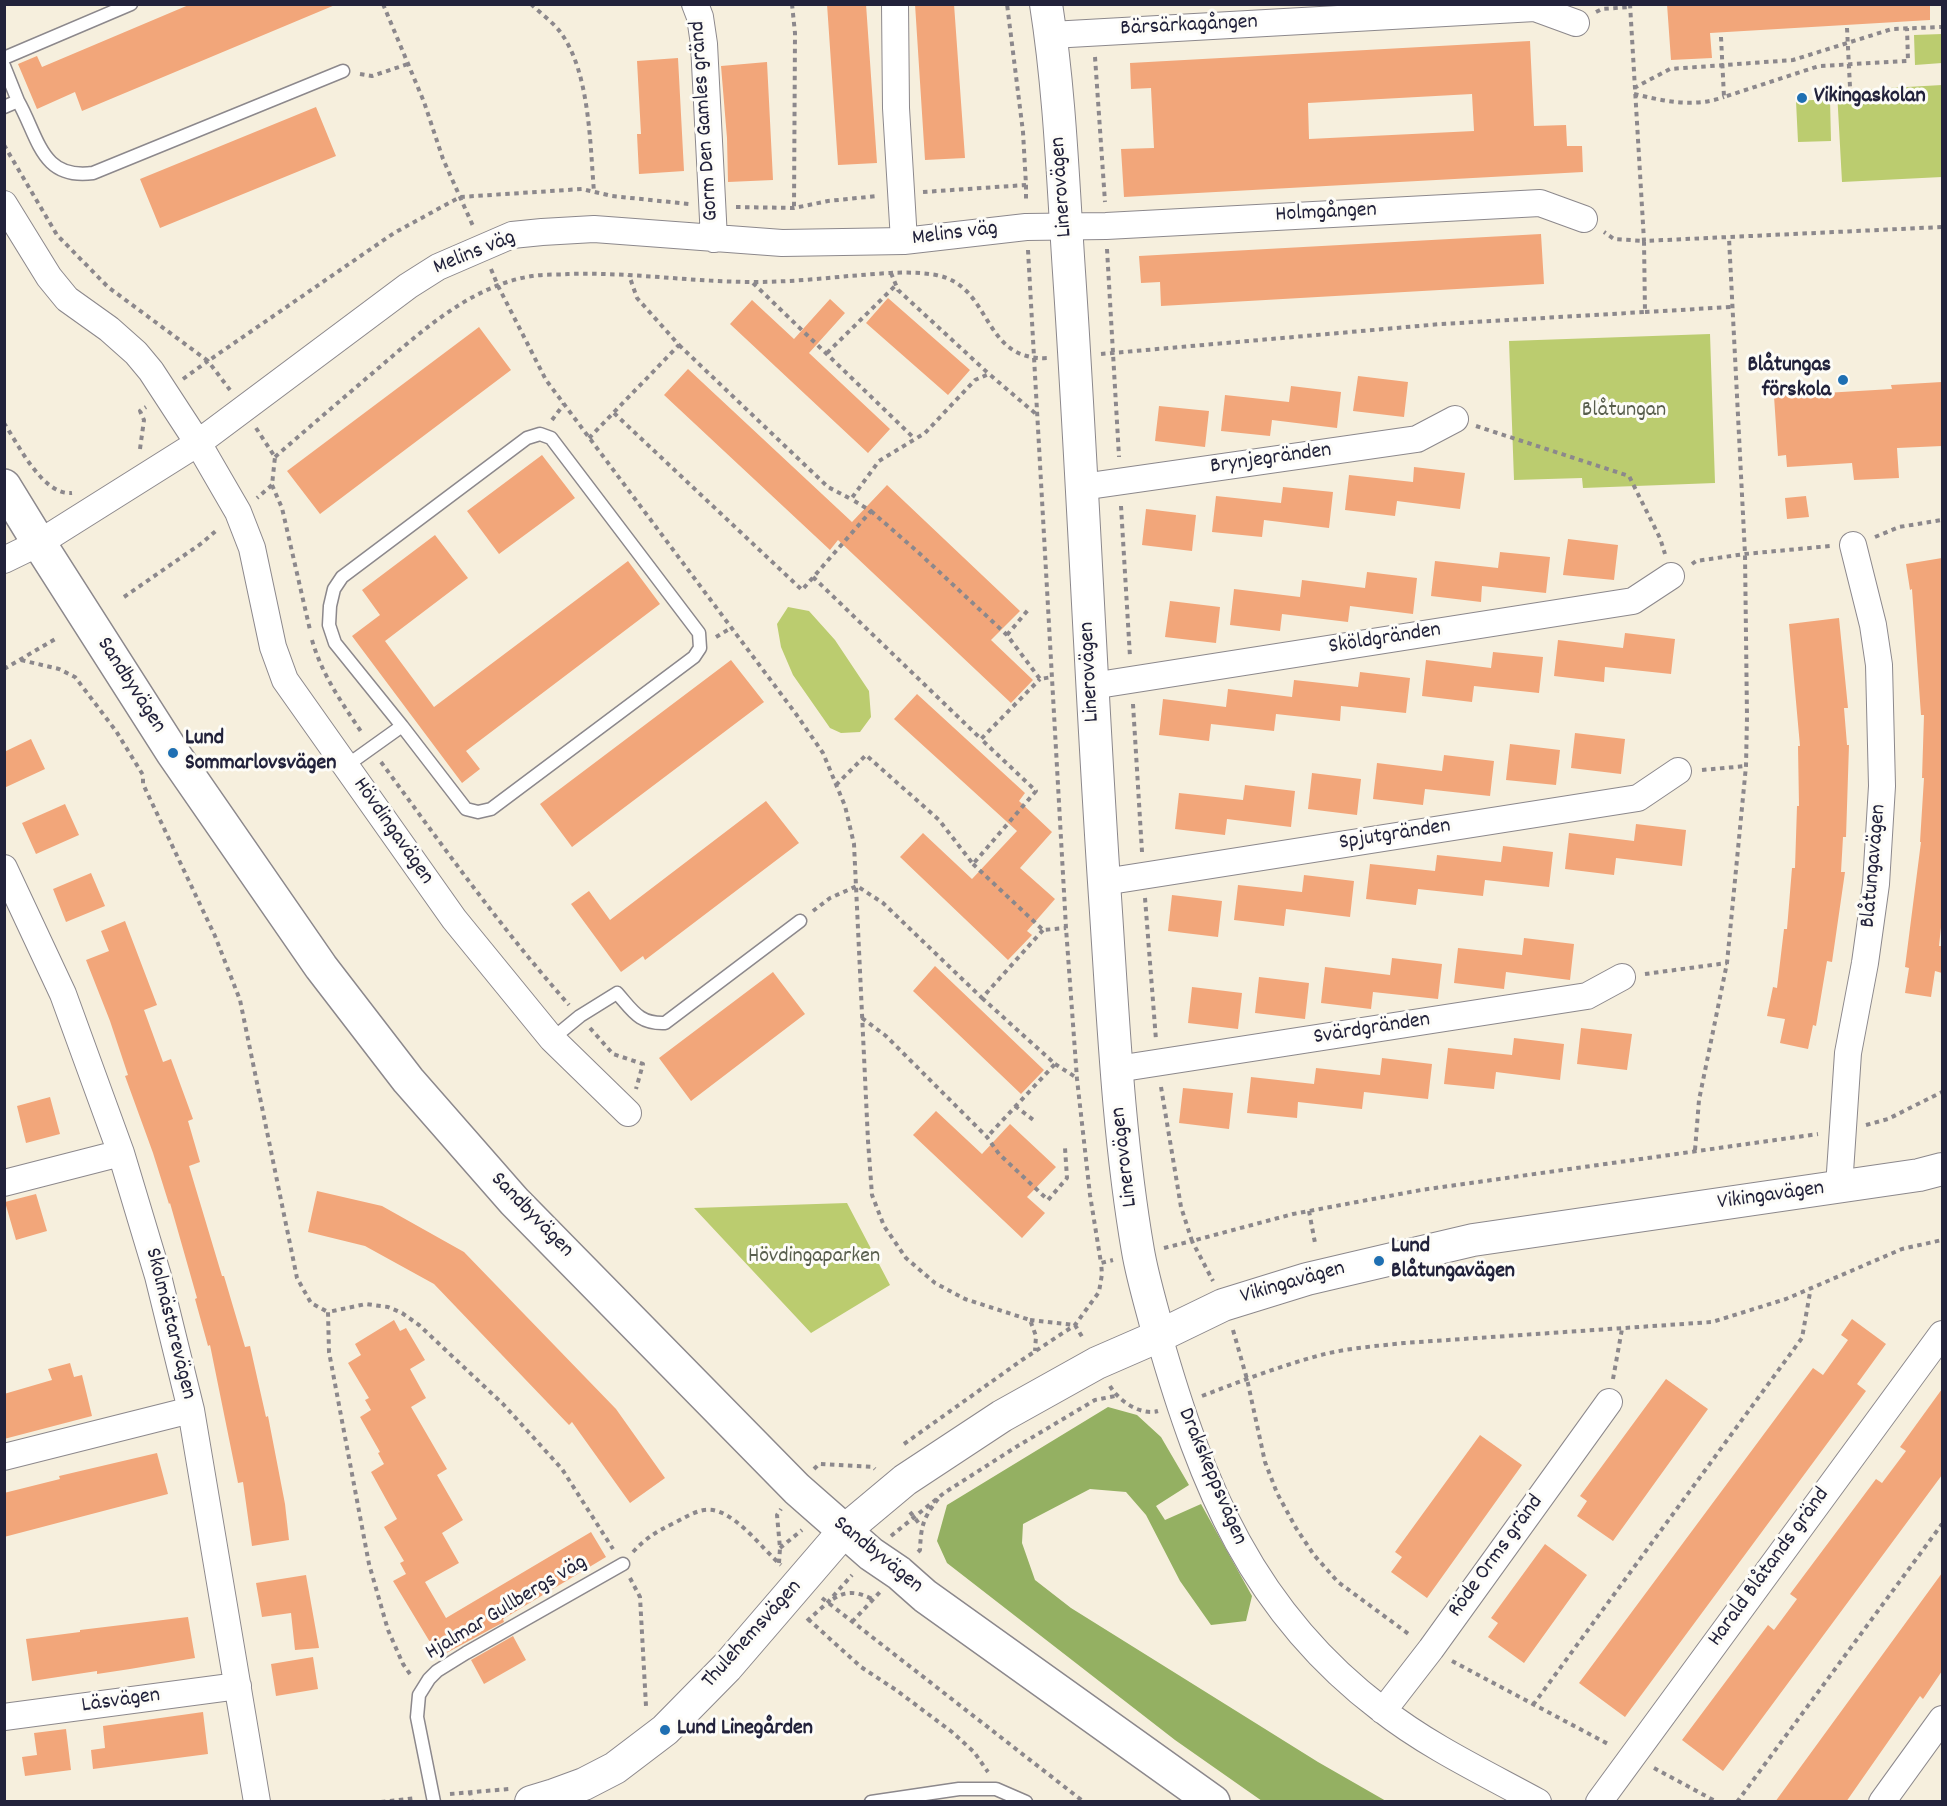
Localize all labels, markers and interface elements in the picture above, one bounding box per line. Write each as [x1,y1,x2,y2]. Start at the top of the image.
street label: Bärsärkagången [1120,10,1258,44]
street label: Gorm Den Gamles gränd [686,20,726,222]
place label: Vikingaskolan [1814,85,1926,111]
marker: Vikingaskolan [1795,91,1809,105]
street label: Linerovägen [1046,136,1080,238]
street label: Holmgången [1275,198,1377,230]
street label: Melins väg [911,217,999,253]
street label: Melins väg [430,226,520,282]
place label: Blåtungas förskola [1747,354,1831,406]
marker: Blåtungas förskola [1836,373,1850,387]
park label: Blåtungan [1582,399,1666,425]
street label: Brynjegränden [1209,438,1333,482]
street label: Sköldgränden [1327,618,1443,662]
street label: Linerovägen [1075,621,1107,723]
street label: Sandbyvägen [89,633,171,739]
place label: Lund Sommarlovsvägen [185,727,336,778]
marker: Lund Sommarlovsvägen [166,746,180,760]
street label: Hövdingavägen [346,774,438,890]
street label: Blåtungavägen [1856,803,1894,929]
street label: Spjutgränden [1337,814,1453,858]
street label: Svärdgränden [1312,1008,1432,1052]
street label: Linerovägen [1107,1106,1145,1208]
street label: Sandbyvägen [484,1168,578,1264]
street label: Vikingavägen [1716,1176,1826,1218]
place label: Lund Blåtungavägen [1391,1235,1515,1286]
park label: Hövdingaparken [748,1245,880,1271]
street label: Skolmästarevägen [137,1246,201,1402]
marker: Lund Blåtungavägen [1372,1254,1386,1268]
street label: Vikingavägen [1238,1257,1348,1311]
street label: Drakskeppsvägen [1170,1405,1252,1549]
street label: Harald Blåtands gränd [1704,1483,1836,1653]
street label: Röde Orms gränd [1444,1491,1550,1623]
street label: Sandbyvägen [827,1512,927,1600]
street label: Hjalmar Gullbergs väg [422,1550,592,1668]
street label: Thulehemsvägen [697,1575,809,1695]
street label: Läsvägen [80,1683,162,1721]
place label: Lund Linegården [677,1717,813,1743]
marker: Lund Linegården [658,1723,672,1737]

